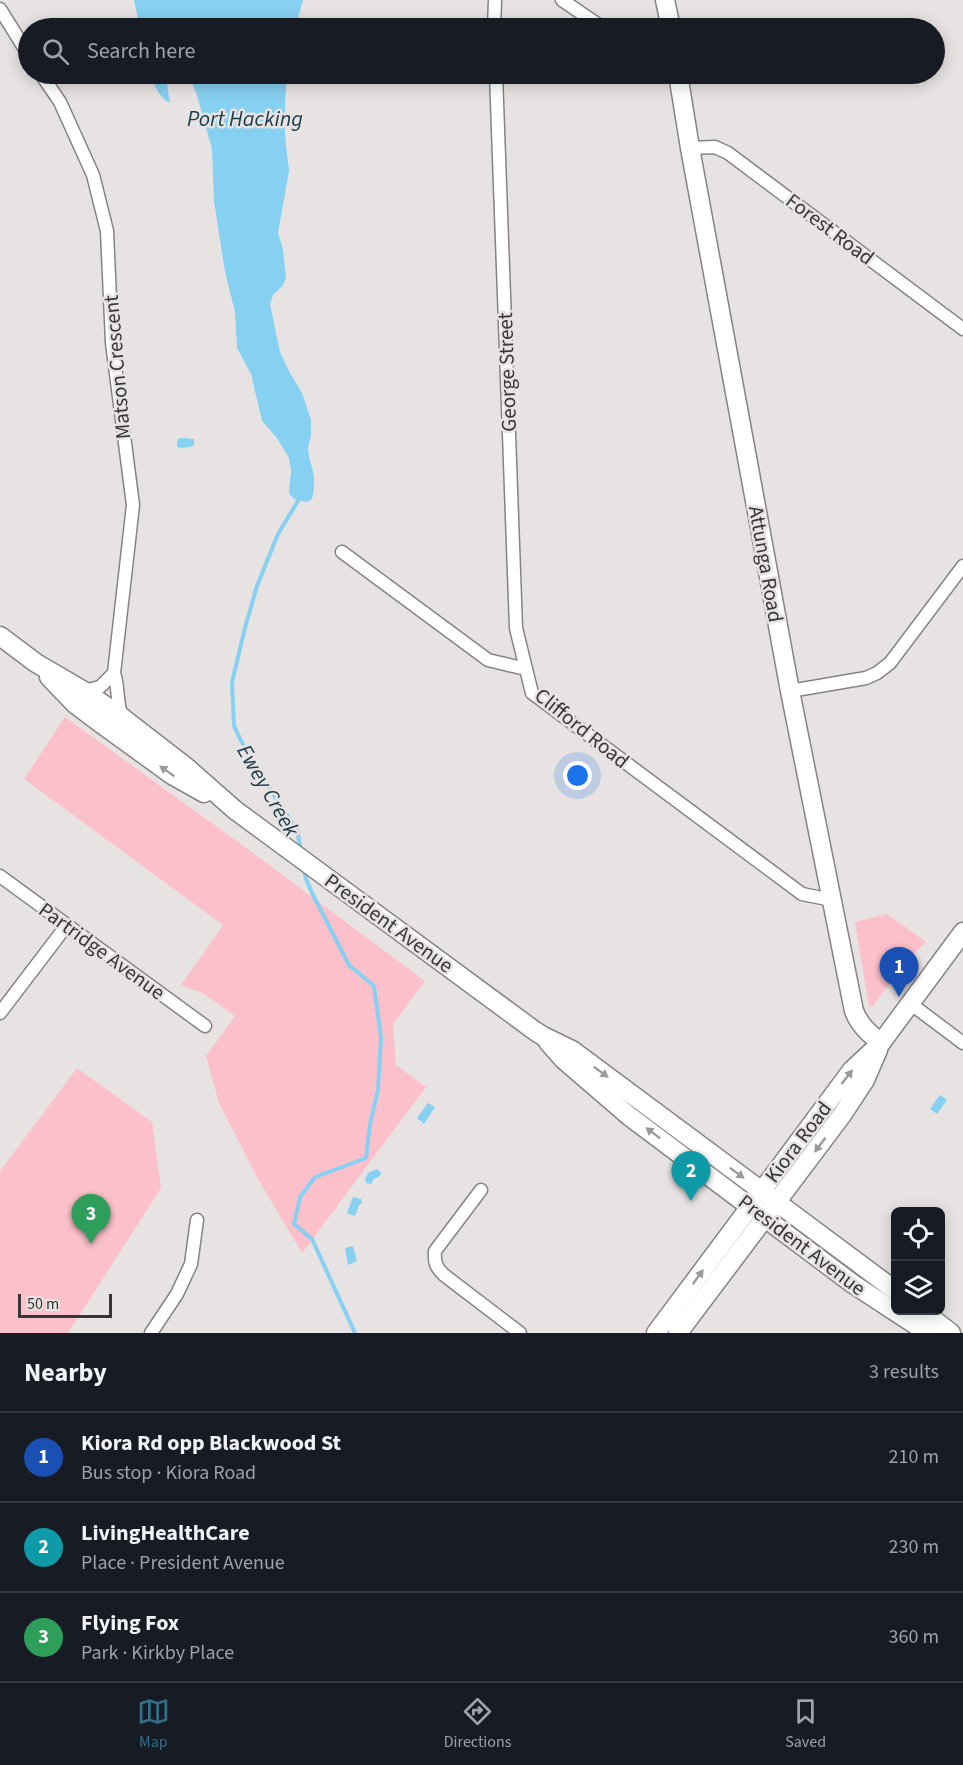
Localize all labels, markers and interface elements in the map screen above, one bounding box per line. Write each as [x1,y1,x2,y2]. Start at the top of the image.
search box [18,18,945,84]
icon: search [39,35,72,68]
text: Search here [87,35,195,67]
water label: Port Hacking [187,103,303,135]
street label: Forest Road [780,186,880,272]
street label: Matson Crescent [96,294,138,440]
street label: George Street [490,312,524,432]
street label: Attunga Road [741,503,791,625]
street label: Clifford Road [528,681,636,775]
water label: Ewey Creek [229,738,308,843]
your location [563,761,592,790]
one-way arrow [159,765,175,777]
street label: President Avenue [318,866,460,980]
street label: Partridge Avenue [33,895,171,1007]
pin: 1 [880,948,918,997]
one-way arrow [593,1066,609,1078]
one-way arrow [841,1069,854,1085]
street label: Kiora Road [757,1095,839,1189]
one-way arrow [645,1128,660,1140]
one-way arrow [814,1137,826,1153]
pin: 2 [672,1152,710,1201]
one-way arrow [729,1166,744,1178]
street label: President Avenue [732,1187,872,1303]
pin: 3 [72,1194,110,1244]
map controls [891,1207,945,1315]
button: locate [891,1207,945,1261]
button: layers [891,1261,945,1315]
one-way arrow [692,1269,704,1285]
scale bar [18,1291,112,1318]
text: 50 m [27,1293,59,1315]
text: Nearby [24,1354,107,1391]
text: 3 results [869,1358,939,1386]
text: Kiora Rd opp Blackwood St [81,1427,341,1459]
text: 1 [38,1443,49,1471]
text: 210 m [889,1443,939,1471]
text: Bus stop · Kiora Road [81,1459,256,1487]
text: LivingHealthCare [81,1517,250,1549]
text: 2 [38,1533,49,1561]
text: 230 m [889,1533,939,1561]
text: Place · President Avenue [81,1549,285,1577]
text: Flying Fox [81,1607,179,1639]
text: 3 [38,1623,49,1651]
text: 360 m [889,1623,939,1651]
text: Park · Kirkby Place [81,1639,234,1667]
tab: Map [137,1695,170,1753]
tab: Directions [444,1695,511,1753]
tab: Saved [785,1695,826,1753]

